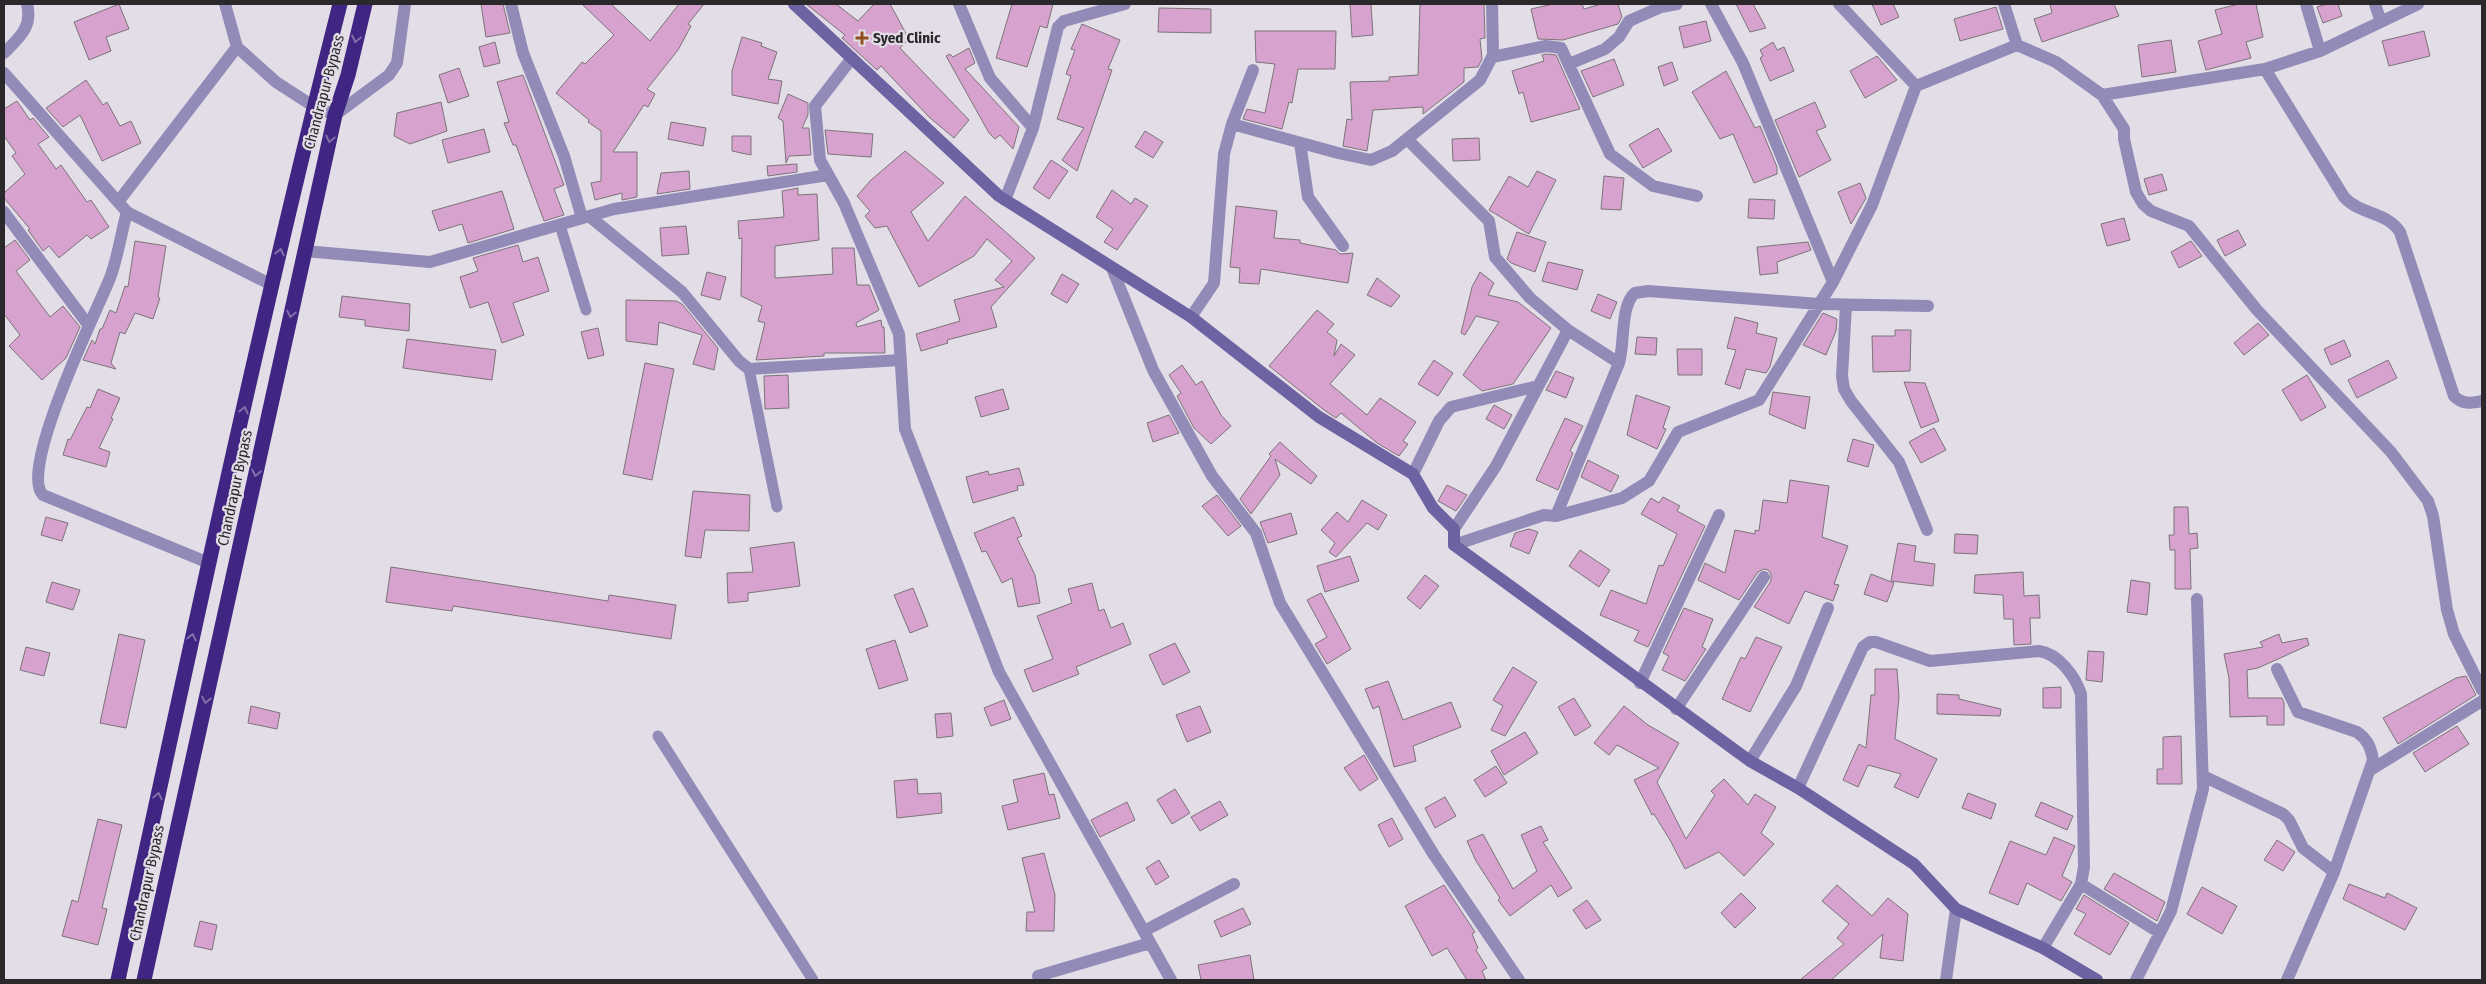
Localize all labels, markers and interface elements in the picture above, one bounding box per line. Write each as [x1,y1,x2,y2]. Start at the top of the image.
place label: Syed Clinic [873,29,941,47]
marker: Syed Clinic [855,31,869,45]
street label: Chandrapur Bypass [300,33,348,151]
one-way arrow [352,35,362,43]
one-way arrow [325,134,335,143]
one-way arrow [274,247,285,256]
one-way arrow [286,310,297,319]
one-way arrow [238,406,249,415]
street label: Chandrapur Bypass [214,428,256,548]
one-way arrow [251,469,262,477]
one-way arrow [186,632,197,641]
one-way arrow [201,696,211,705]
one-way arrow [152,791,163,800]
street label: Chandrapur Bypass [126,823,168,943]

